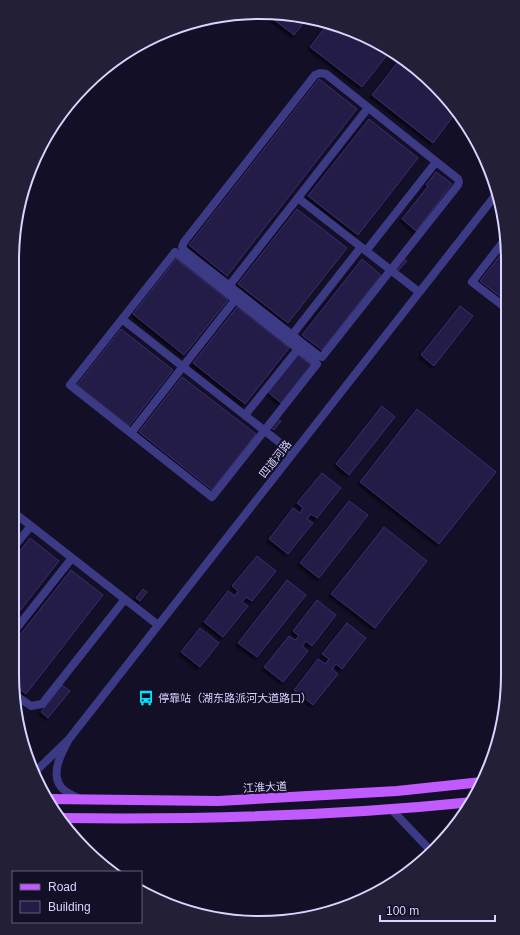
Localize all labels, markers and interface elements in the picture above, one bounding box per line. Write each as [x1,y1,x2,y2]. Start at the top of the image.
street label: 四道河路 [257,438,293,480]
bus stop icon: 停靠站（湖东路派河大道路口） [137,689,155,707]
place label: 停靠站（湖东路派河大道路口） [158,692,312,704]
street label: 江淮大道 [243,780,287,794]
legend [12,871,142,923]
text: Road [48,880,77,894]
scale bar [380,897,495,923]
text: Building [48,900,91,914]
text: 100 m [386,904,419,918]

